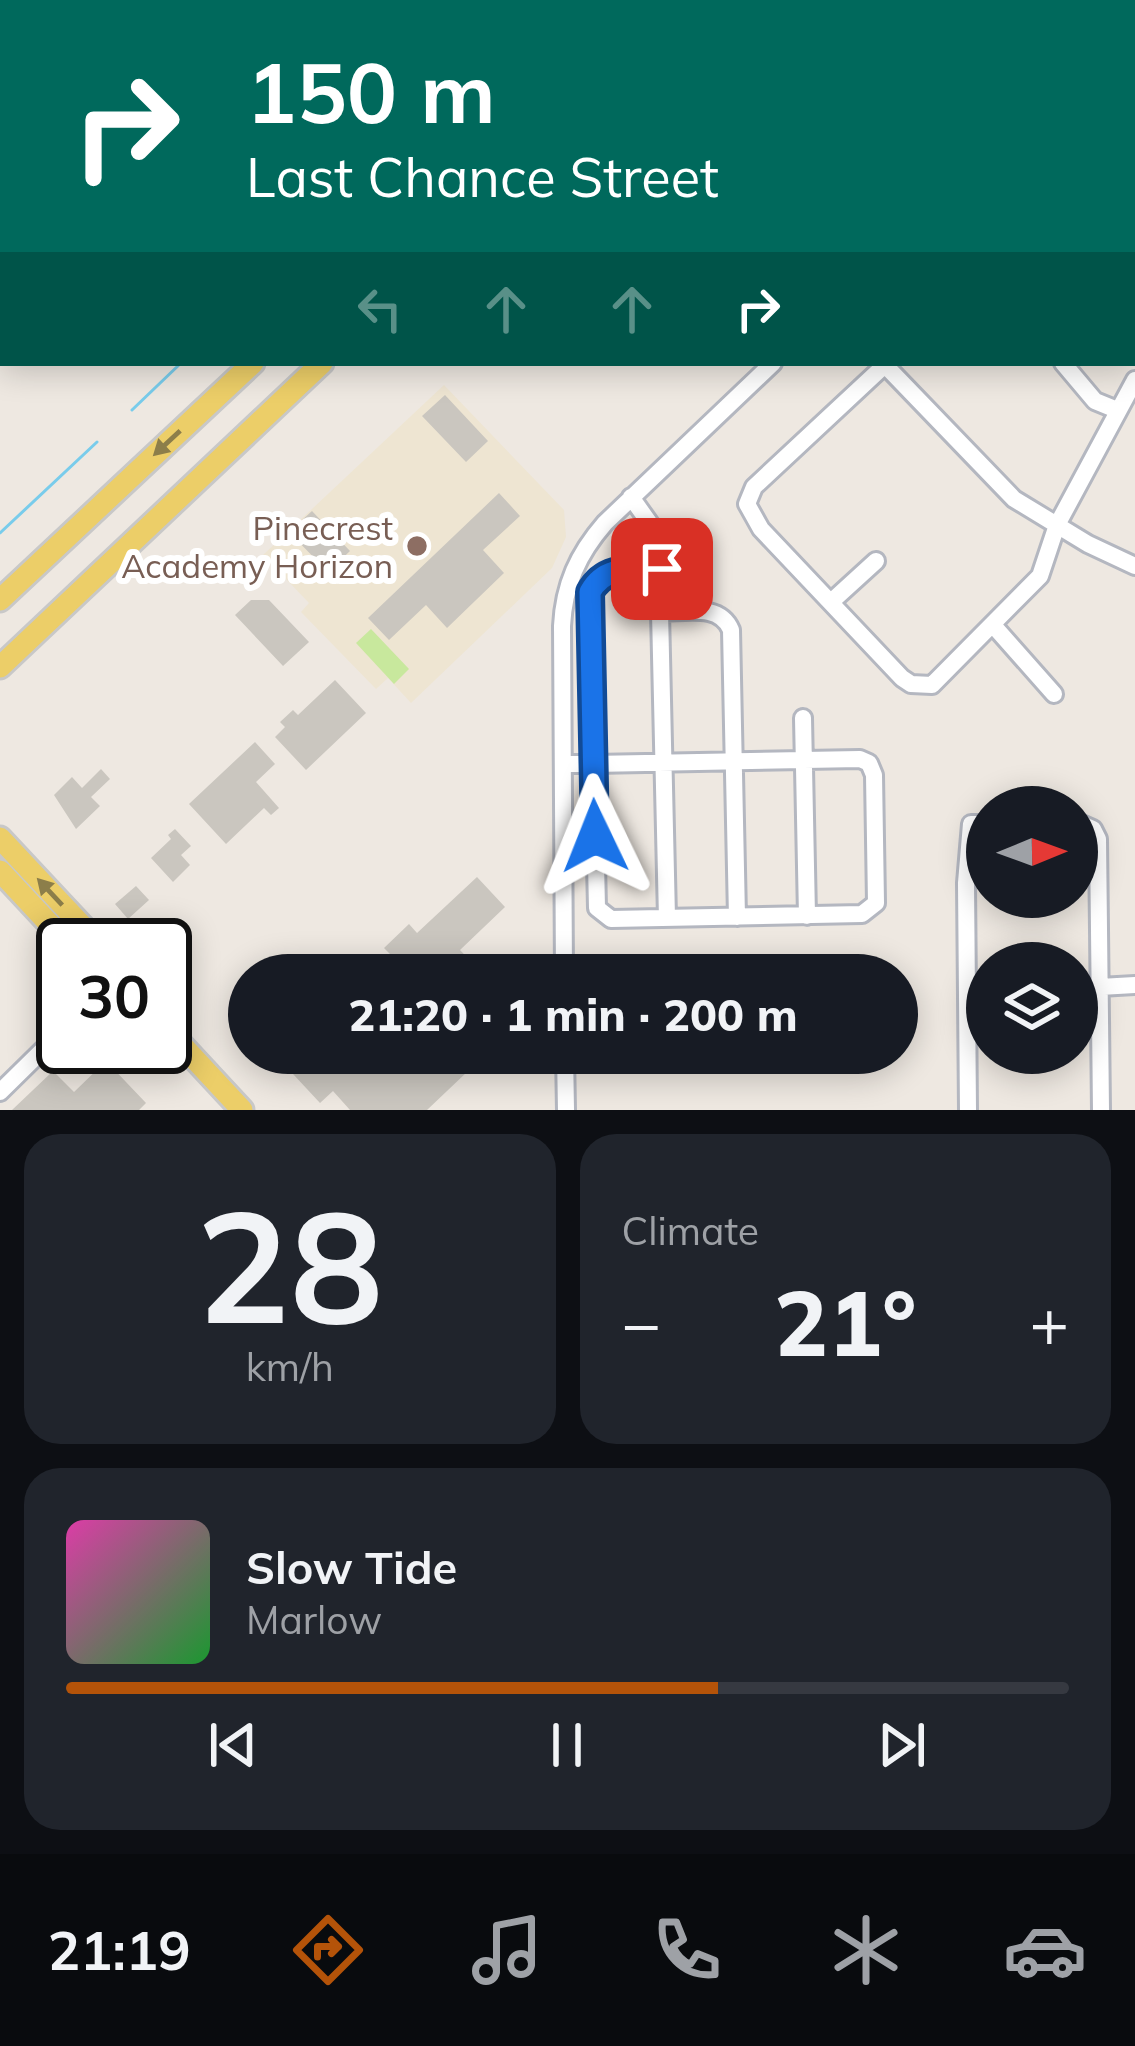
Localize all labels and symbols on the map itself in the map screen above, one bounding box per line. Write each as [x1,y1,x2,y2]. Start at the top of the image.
one-way arrow [153,428,182,456]
place label: Pinecrest Academy Horizon [121,507,393,586]
pin [611,518,713,620]
marker: Pinecrest Academy Horizon [404,533,430,559]
position arrow [532,773,658,899]
north arrow [966,786,1098,918]
one-way arrow [36,877,64,906]
speed limit sign: 30 [36,918,192,1074]

